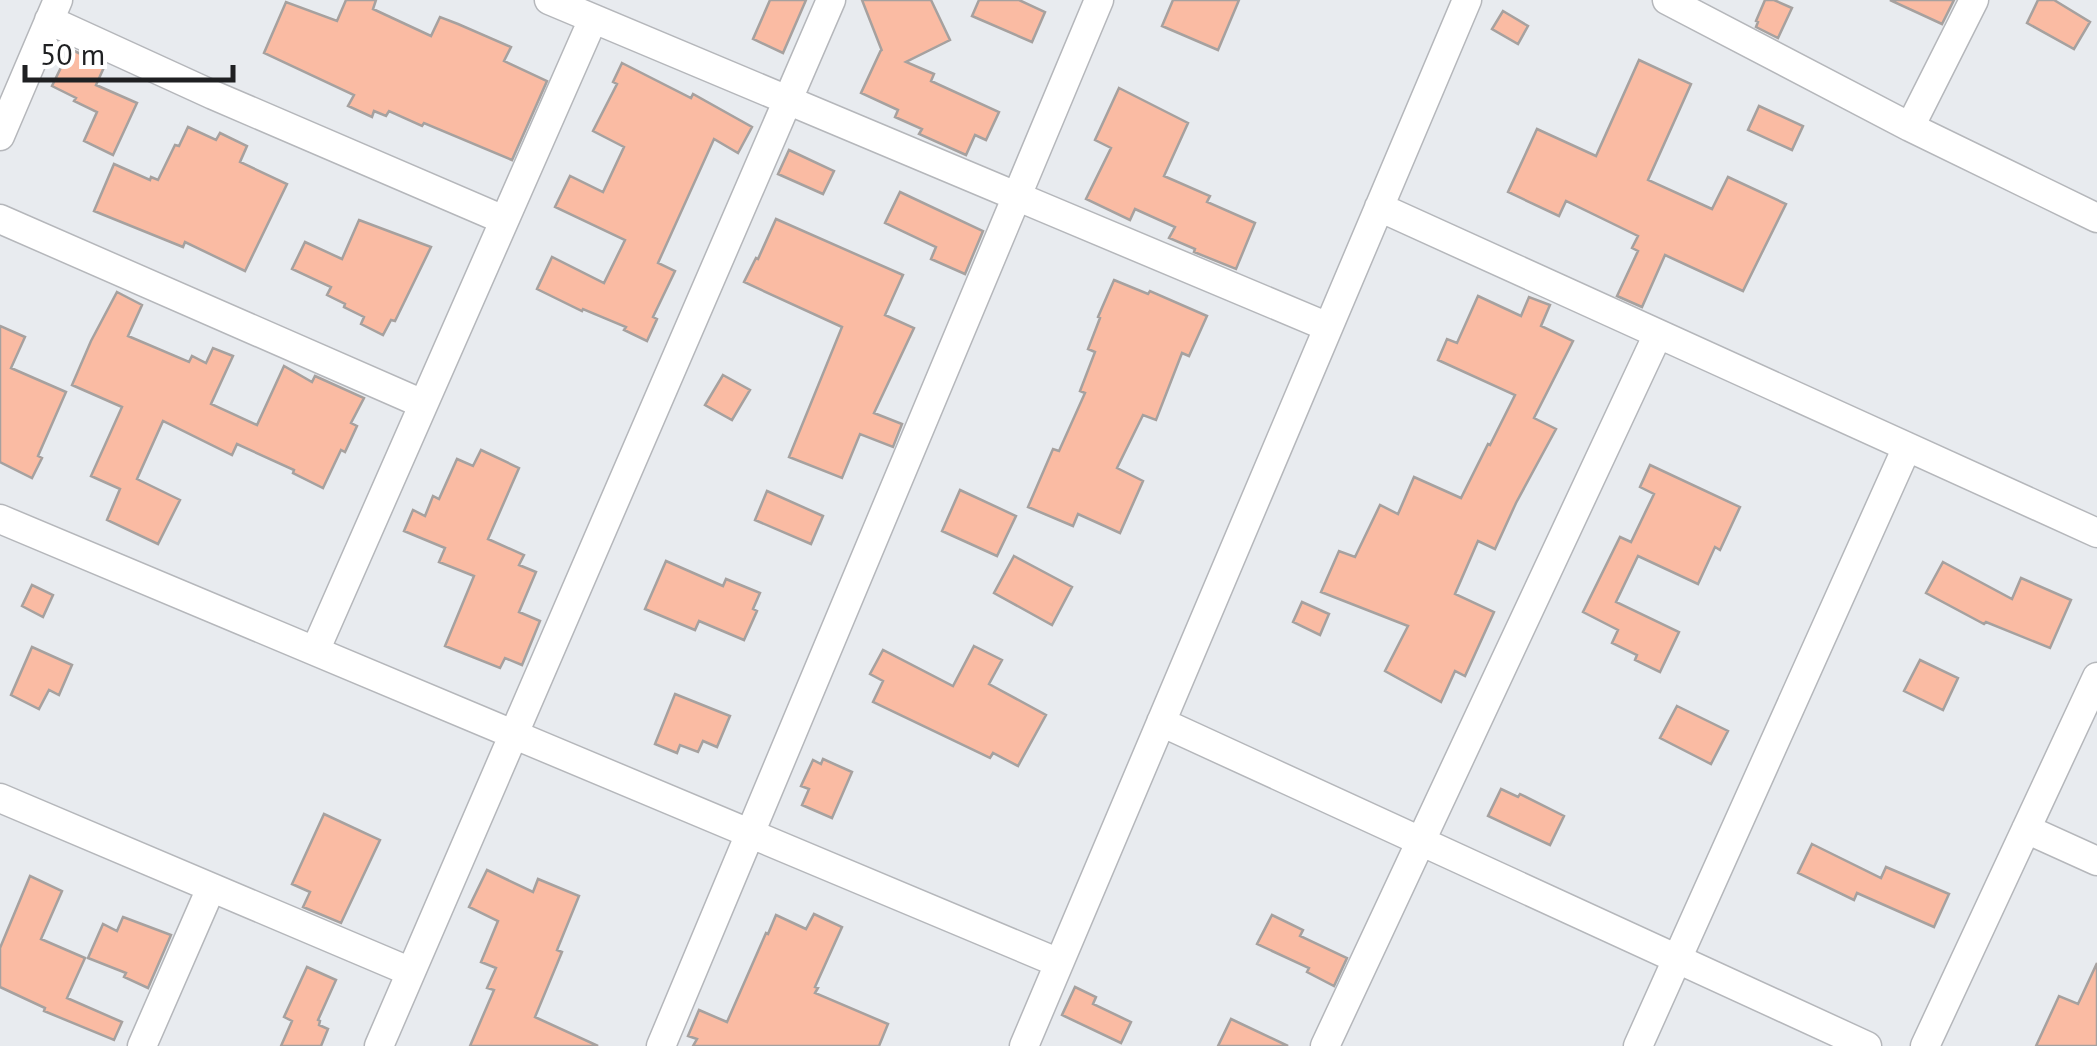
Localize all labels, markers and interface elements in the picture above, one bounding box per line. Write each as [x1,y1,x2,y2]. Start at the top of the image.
scale bar [25,20,232,82]
text: 50 m [40,34,105,73]

